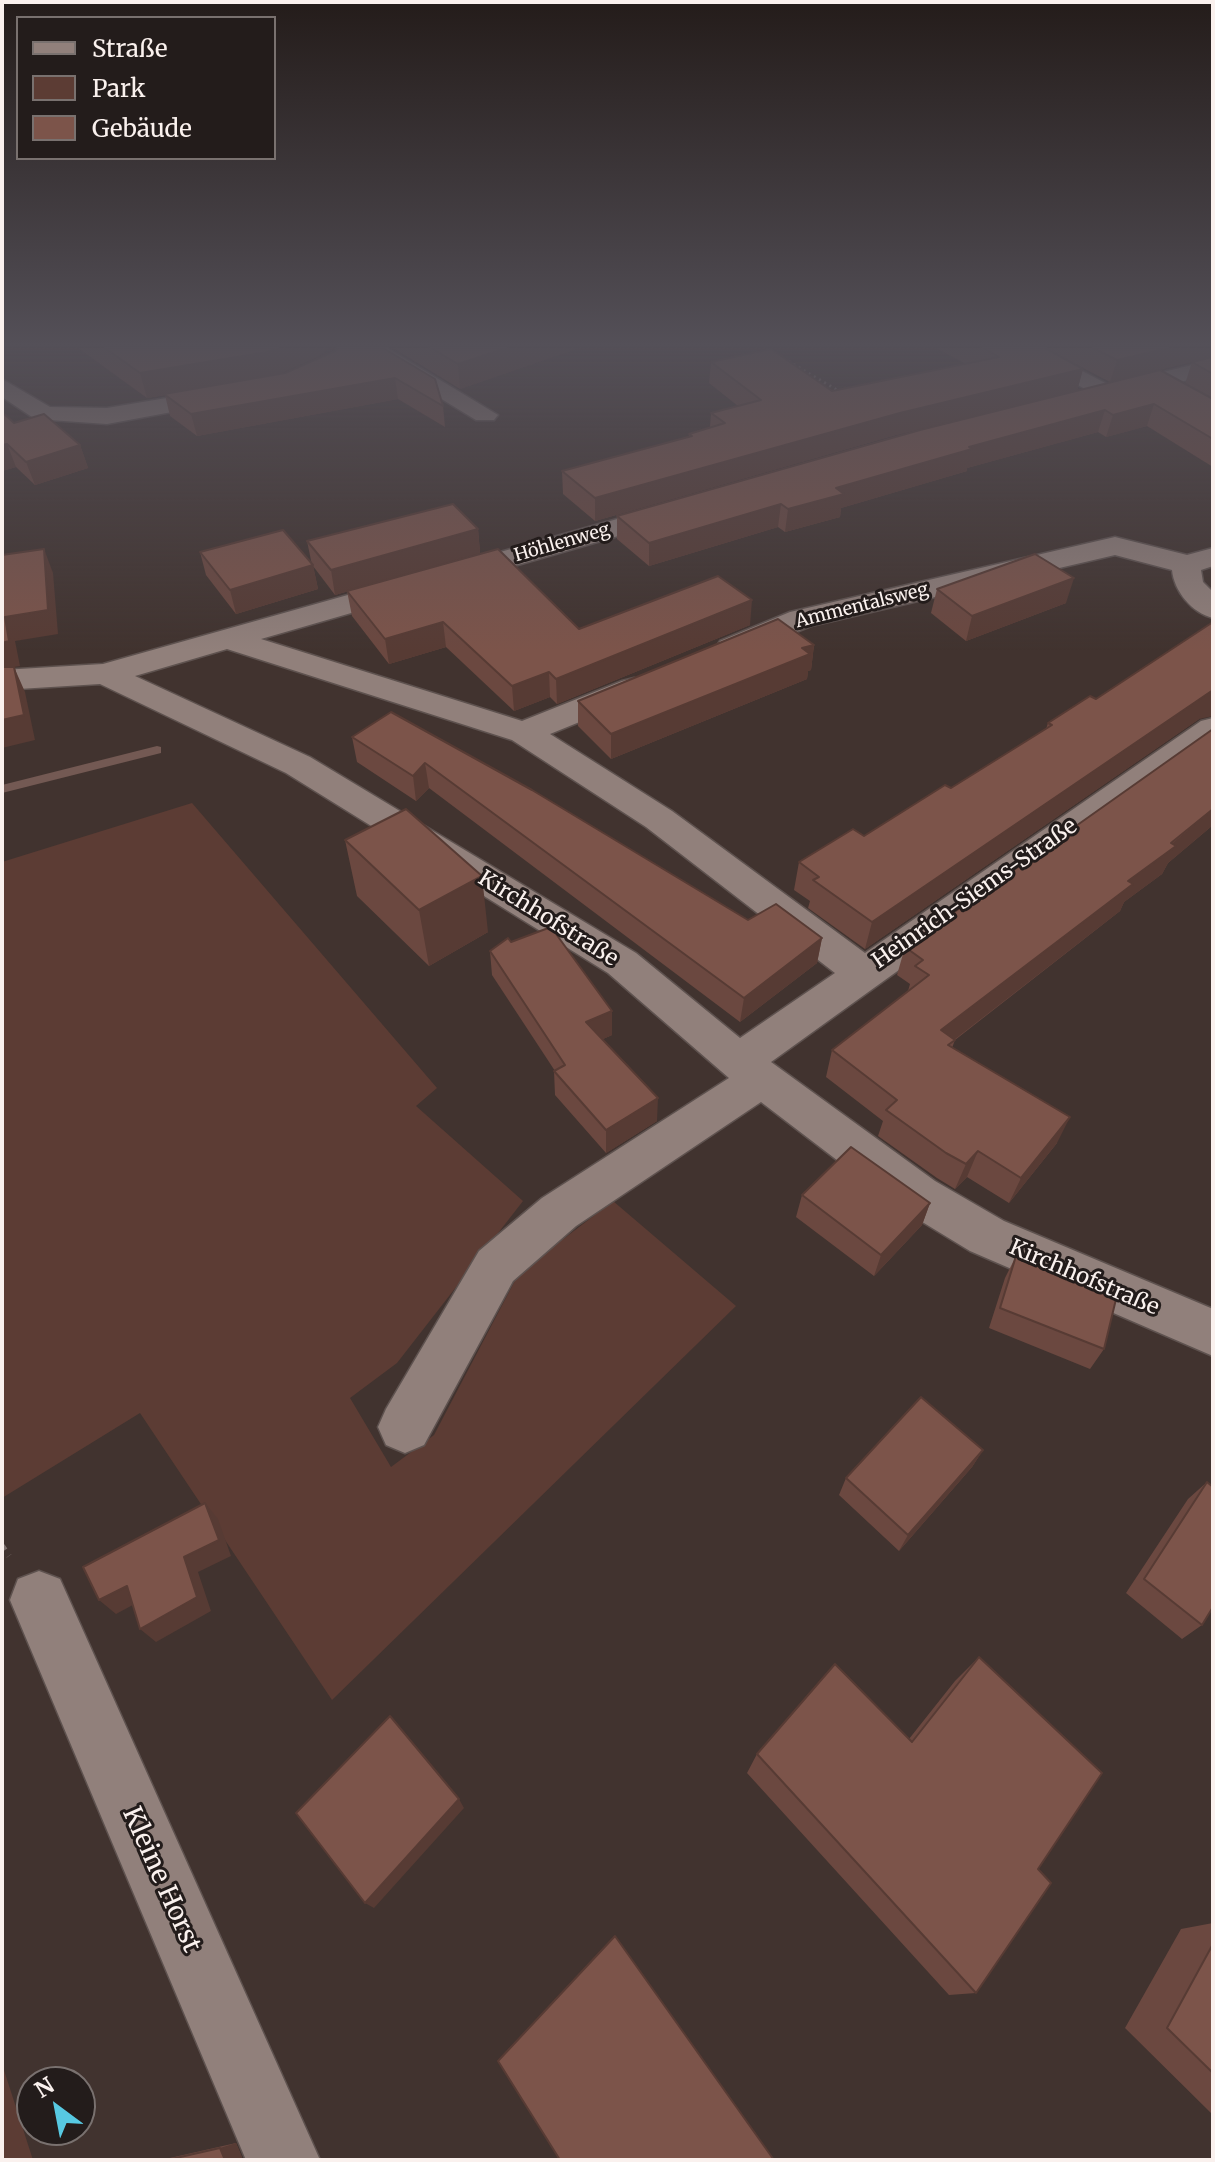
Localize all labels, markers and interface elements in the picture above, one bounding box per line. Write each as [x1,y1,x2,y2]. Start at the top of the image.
legend [16,16,276,160]
text: Straße [92,33,167,64]
text: Park [92,73,145,104]
text: Gebäude [92,113,192,144]
street label: Höhlenweg [512,519,612,567]
street label: Ammentalsweg [793,579,931,633]
street label: Heinrich-Siems-Straße [867,813,1083,975]
street label: Kirchhofstraße [473,865,623,973]
street label: Kirchhofstraße [1005,1235,1163,1321]
street label: Kleine Horst [115,1803,207,1957]
north arrow [16,2066,96,2146]
text: N [30,2071,59,2104]

